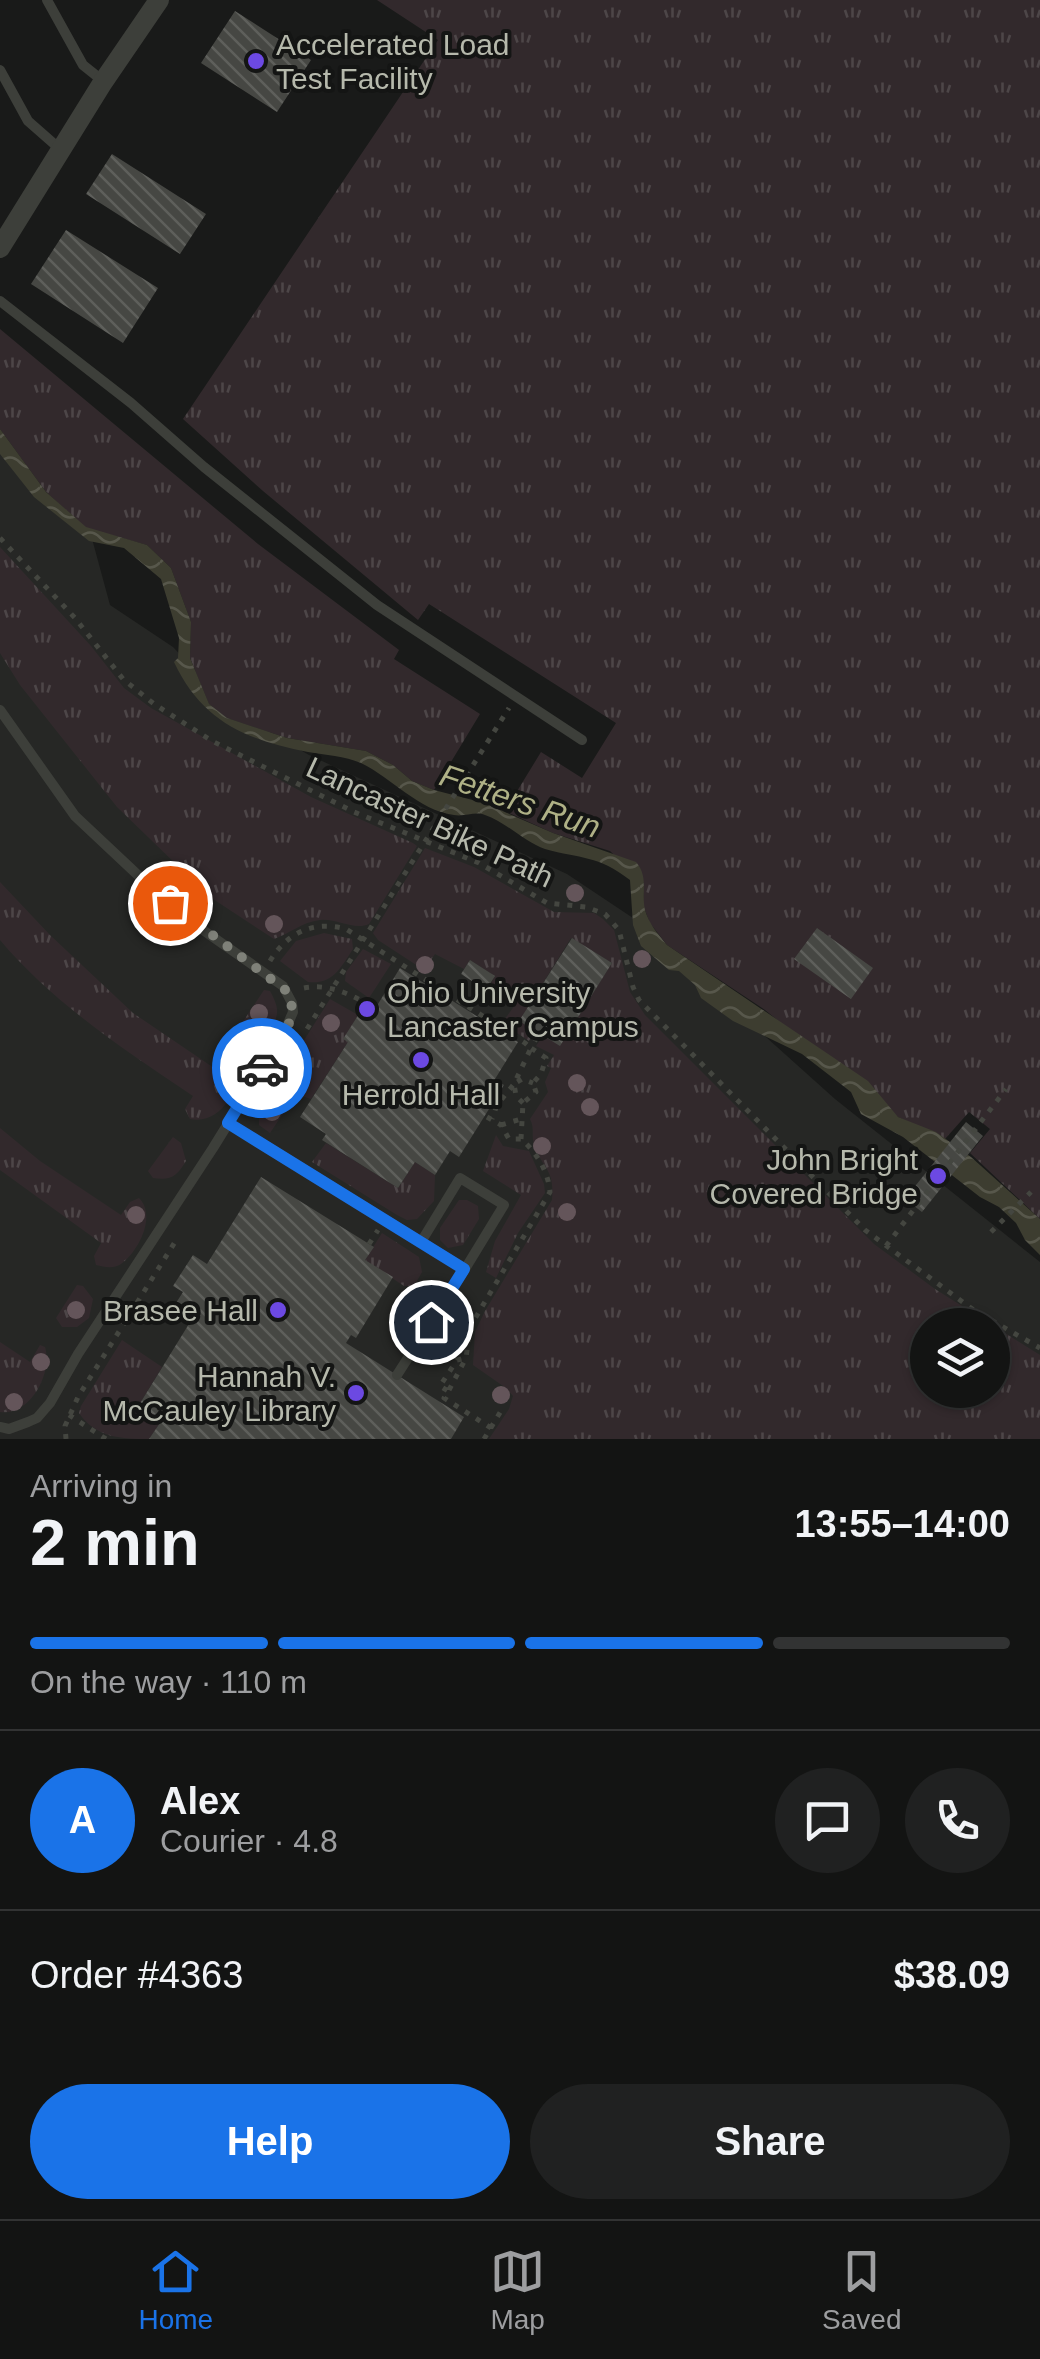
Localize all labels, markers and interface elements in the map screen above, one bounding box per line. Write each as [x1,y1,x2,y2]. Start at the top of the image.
place label: Accelerated Load Test Facility [276,28,510,95]
marker: Accelerated Load Test Facility [245,50,267,72]
street label: Lancaster Bike Path [301,750,559,894]
water label: Fetters Run [435,757,605,845]
pin [128,861,213,946]
icon: bag [143,876,198,931]
place label: Ohio University Lancaster Campus [387,976,639,1043]
marker: Ohio University Lancaster Campus [356,998,378,1020]
courier [212,1018,312,1118]
icon: car [235,1041,290,1096]
marker: Herrold Hall [410,1049,432,1071]
place label: Herrold Hall [342,1078,500,1111]
place label: John Bright Covered Bridge [710,1143,919,1210]
marker: John Bright Covered Bridge [927,1165,949,1187]
pin [389,1280,474,1365]
place label: Brasee Hall [103,1294,258,1327]
icon: home [404,1295,459,1350]
marker: Brasee Hall [267,1299,289,1321]
map controls [910,1308,1010,1408]
button: layers [910,1308,1010,1408]
place label: Hannah V. McCauley Library [103,1360,336,1427]
marker: Hannah V. McCauley Library [345,1382,367,1404]
text: Arriving in [30,1468,172,1504]
text: 13:55–14:00 [794,1503,1010,1545]
text: 2 min [30,1506,200,1579]
text: On the way · 110 m [30,1664,307,1700]
button: chat [775,1768,880,1873]
button: phone [905,1768,1010,1873]
text: Alex [160,1780,240,1822]
text: A [69,1799,96,1841]
text: Courier · 4.8 [160,1823,338,1859]
text: Order #4363 [30,1954,243,1996]
text: $38.09 [894,1954,1010,1996]
button: Help [30,2084,510,2199]
button: Share [530,2084,1010,2199]
tab: Home [138,2244,213,2336]
tab: Map [490,2244,545,2336]
tab: Saved [822,2244,901,2336]

